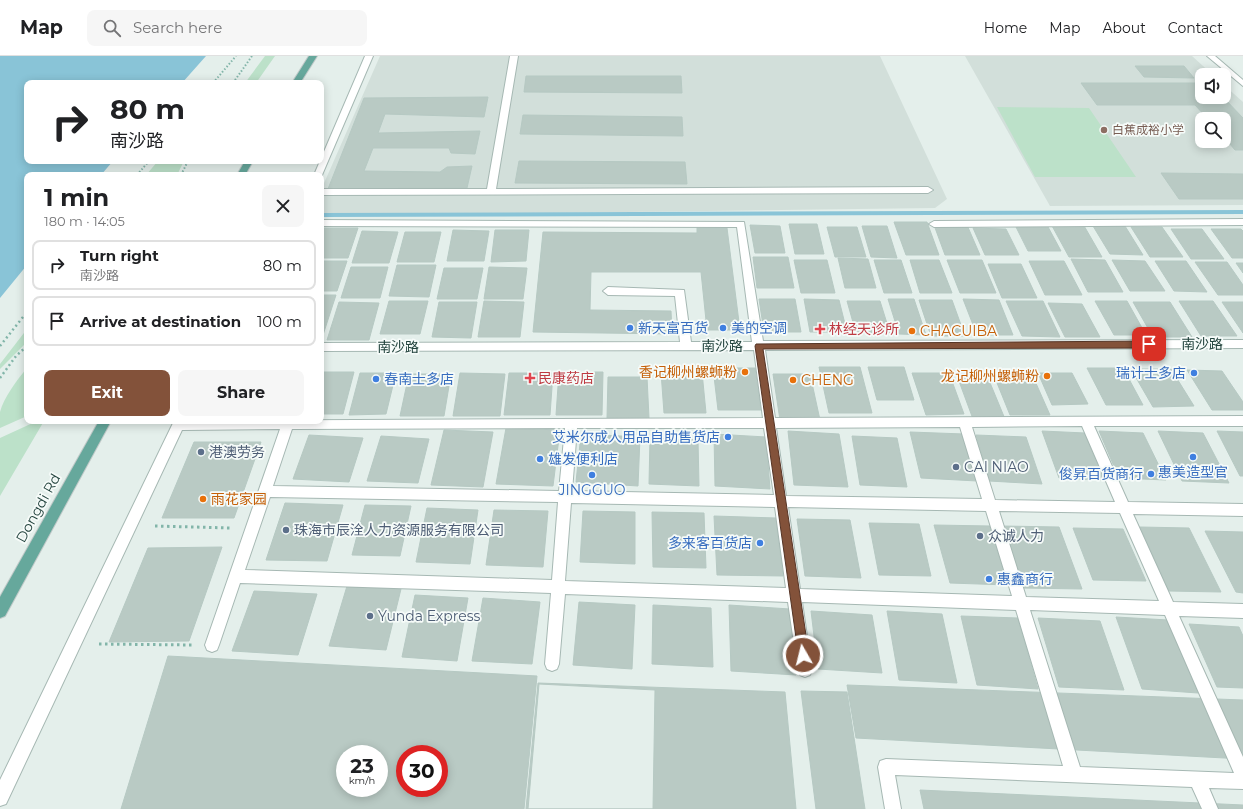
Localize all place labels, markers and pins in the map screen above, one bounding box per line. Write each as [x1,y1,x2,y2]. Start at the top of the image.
place label: 白蕉成裕小学 [1112,122,1184,137]
marker: 白蕉成裕小学 [1099,125,1109,135]
place label: 新天富百货 [638,319,708,337]
place label: 美的空调 [731,319,787,337]
place label: 林经天诊所 [829,320,899,338]
place label: CHACUIBA [920,322,998,340]
marker: 新天富百货 [625,323,635,333]
marker: 美的空调 [718,323,728,333]
marker: 林经天诊所 [814,323,826,335]
marker: CHACUIBA [907,326,917,336]
pin [1132,327,1166,361]
place label: 香记柳州螺蛳粉 [639,363,737,381]
place label: 瑞计士多店 [1116,364,1186,382]
marker: 香记柳州螺蛳粉 [740,367,750,377]
place label: 龙记柳州螺蛳粉 [941,367,1039,385]
marker: 瑞计士多店 [1189,368,1199,378]
place label: 民康药店 [538,369,594,387]
place label: 春南士多店 [384,370,454,388]
place label: CHENG [801,371,854,389]
marker: 龙记柳州螺蛳粉 [1042,371,1052,381]
marker: 民康药店 [525,373,535,383]
marker: 春南士多店 [371,374,381,384]
marker: CHENG [788,375,798,385]
place label: 艾米尔成人用品自助售货店 [552,428,720,446]
marker: 艾米尔成人用品自助售货店 [723,432,733,442]
place label: 港澳劳务 [209,443,265,461]
marker: 港澳劳务 [196,447,206,457]
place label: 雄发便利店 [548,450,618,468]
marker: 惠美造型官 [1188,452,1198,462]
marker: 雄发便利店 [535,454,545,464]
place label: CAI NIAO [964,458,1029,476]
marker: CAI NIAO [951,462,961,472]
place label: 惠美造型官 [1158,463,1228,481]
place label: 俊昇百货商行 [1059,465,1143,483]
marker: 俊昇百货商行 [1146,469,1156,479]
marker: JINGGUO [587,470,597,480]
place label: JINGGUO [557,481,626,499]
place label: 雨花家园 [211,490,267,508]
marker: 雨花家园 [198,494,208,504]
place label: 珠海市辰洤人力资源服务有限公司 [294,521,504,539]
marker: 珠海市辰洤人力资源服务有限公司 [281,525,291,535]
place label: 众诚人力 [988,527,1044,545]
marker: 众诚人力 [975,531,985,541]
place label: 多来客百货店 [668,534,752,552]
marker: 多来客百货店 [755,538,765,548]
place label: 惠鑫商行 [997,570,1053,588]
marker: 惠鑫商行 [984,574,994,584]
place label: Yunda Express [378,607,481,625]
marker: Yunda Express [365,611,375,621]

